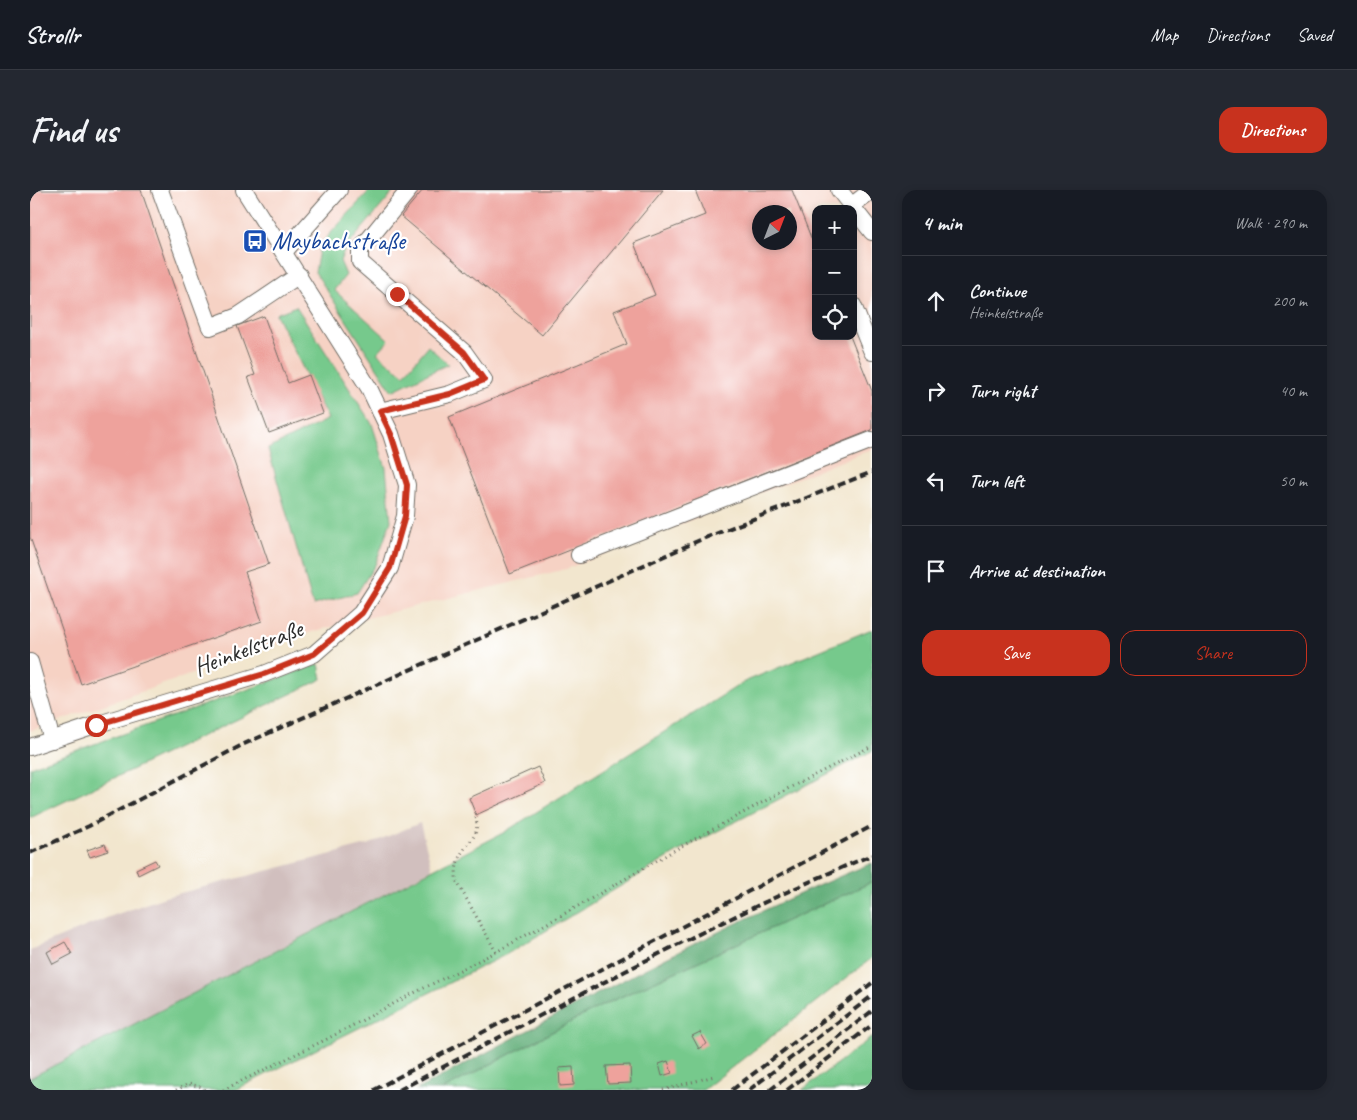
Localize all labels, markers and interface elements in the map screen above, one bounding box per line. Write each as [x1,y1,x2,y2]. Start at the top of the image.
text: Strollr [25,20,80,50]
text: Map [1151,24,1178,46]
text: Directions [1206,24,1269,46]
text: Saved [1297,24,1332,46]
button: Directions [1219,107,1327,153]
text: Find us [30,108,117,153]
north arrow [752,205,797,250]
map controls [812,205,857,340]
button: + [812,205,857,250]
text: 4 min [922,210,962,236]
text: Walk · 290 m [1235,213,1307,233]
place label: Maybachstraße [272,225,407,257]
bus stop icon: Maybachstraße [242,228,268,254]
button: − [812,250,857,295]
text: Continue [969,279,1026,303]
route end [386,283,409,306]
icon: ahead [922,287,950,315]
text: 200 m [1273,291,1307,311]
button: locate [812,295,857,340]
text: Heinkelstraße [969,303,1042,323]
icon: right [922,377,950,405]
text: Turn right [969,379,1036,403]
text: 40 m [1280,381,1307,401]
icon: left [922,467,950,495]
text: Turn left [969,469,1024,493]
text: 50 m [1280,471,1307,491]
icon: arrive [922,557,950,585]
text: Arrive at destination [969,559,1105,583]
street label: Heinkelstraße [189,612,309,683]
button: Save [922,630,1110,676]
button: Share [1120,630,1307,676]
route start [85,714,108,737]

